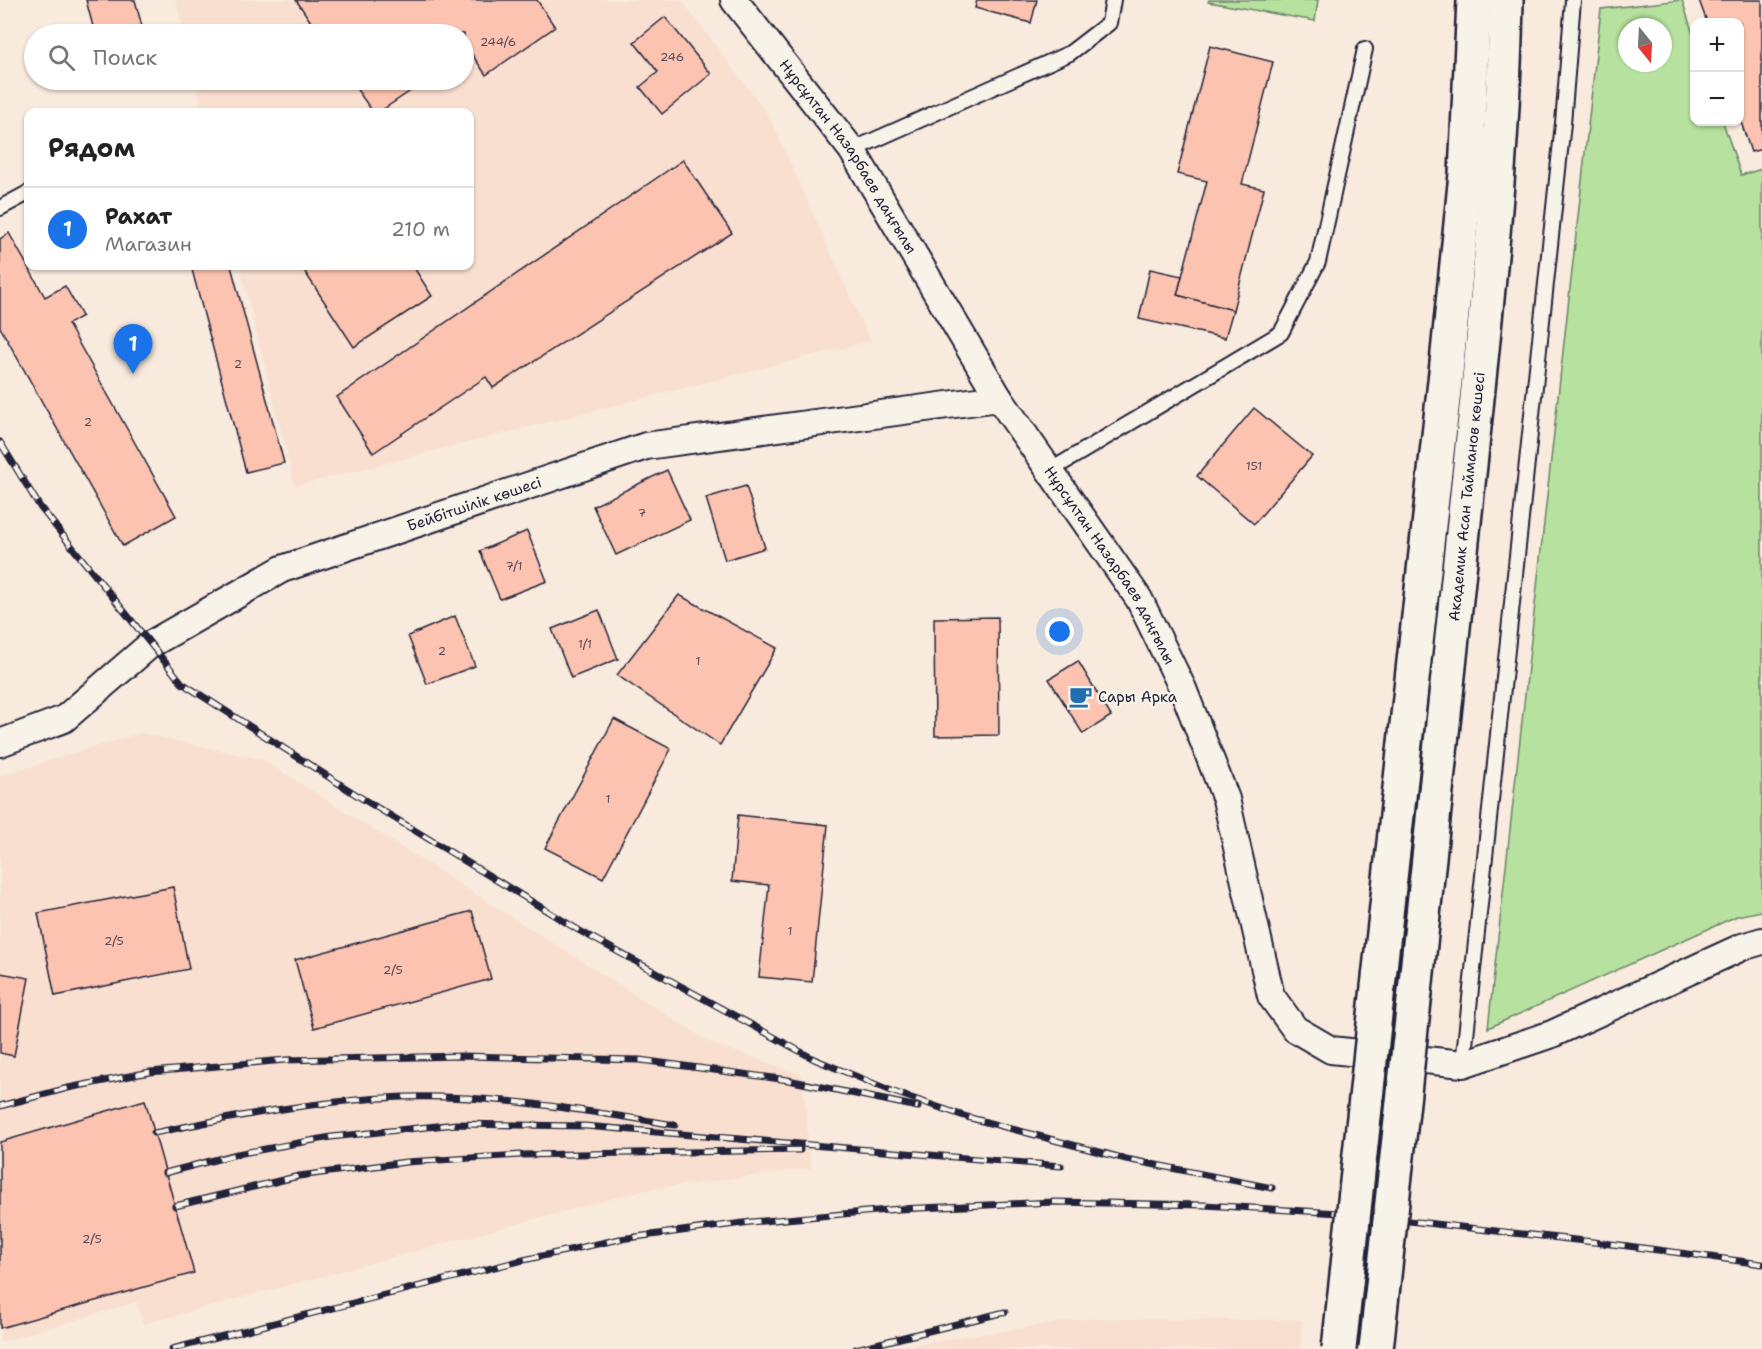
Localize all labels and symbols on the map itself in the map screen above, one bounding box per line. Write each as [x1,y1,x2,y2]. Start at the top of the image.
north arrow [1618,18,1672,72]
house number: 244/6 [480,34,516,50]
house number: 246 [660,49,684,65]
street label: Нұрсұлтан Назарбаев даңғылы [774,55,921,257]
pin: 1 [114,324,152,374]
house number: 2 [234,356,242,372]
street label: Академик Асан Тайманов көшесі [1444,371,1490,622]
house number: 2 [84,414,92,430]
house number: 151 [1246,458,1262,474]
street label: Нұрсұлтан Назарбаев даңғылы [1039,462,1179,668]
street label: Бейбітшілік көшесі [404,472,544,536]
house number: 7 [638,505,646,521]
house number: 7/1 [505,558,523,574]
your location [1045,617,1074,646]
house number: 1/1 [578,636,592,652]
house number: 2 [438,643,446,659]
house number: 1 [695,653,701,669]
cafe icon: Сары Арка [1067,684,1093,710]
place label: Сары Арка [1098,687,1178,707]
house number: 1 [605,791,611,807]
house number: 1 [787,923,793,939]
house number: 2/5 [104,933,124,949]
house number: 2/5 [383,962,403,978]
house number: 2/5 [82,1231,102,1247]

